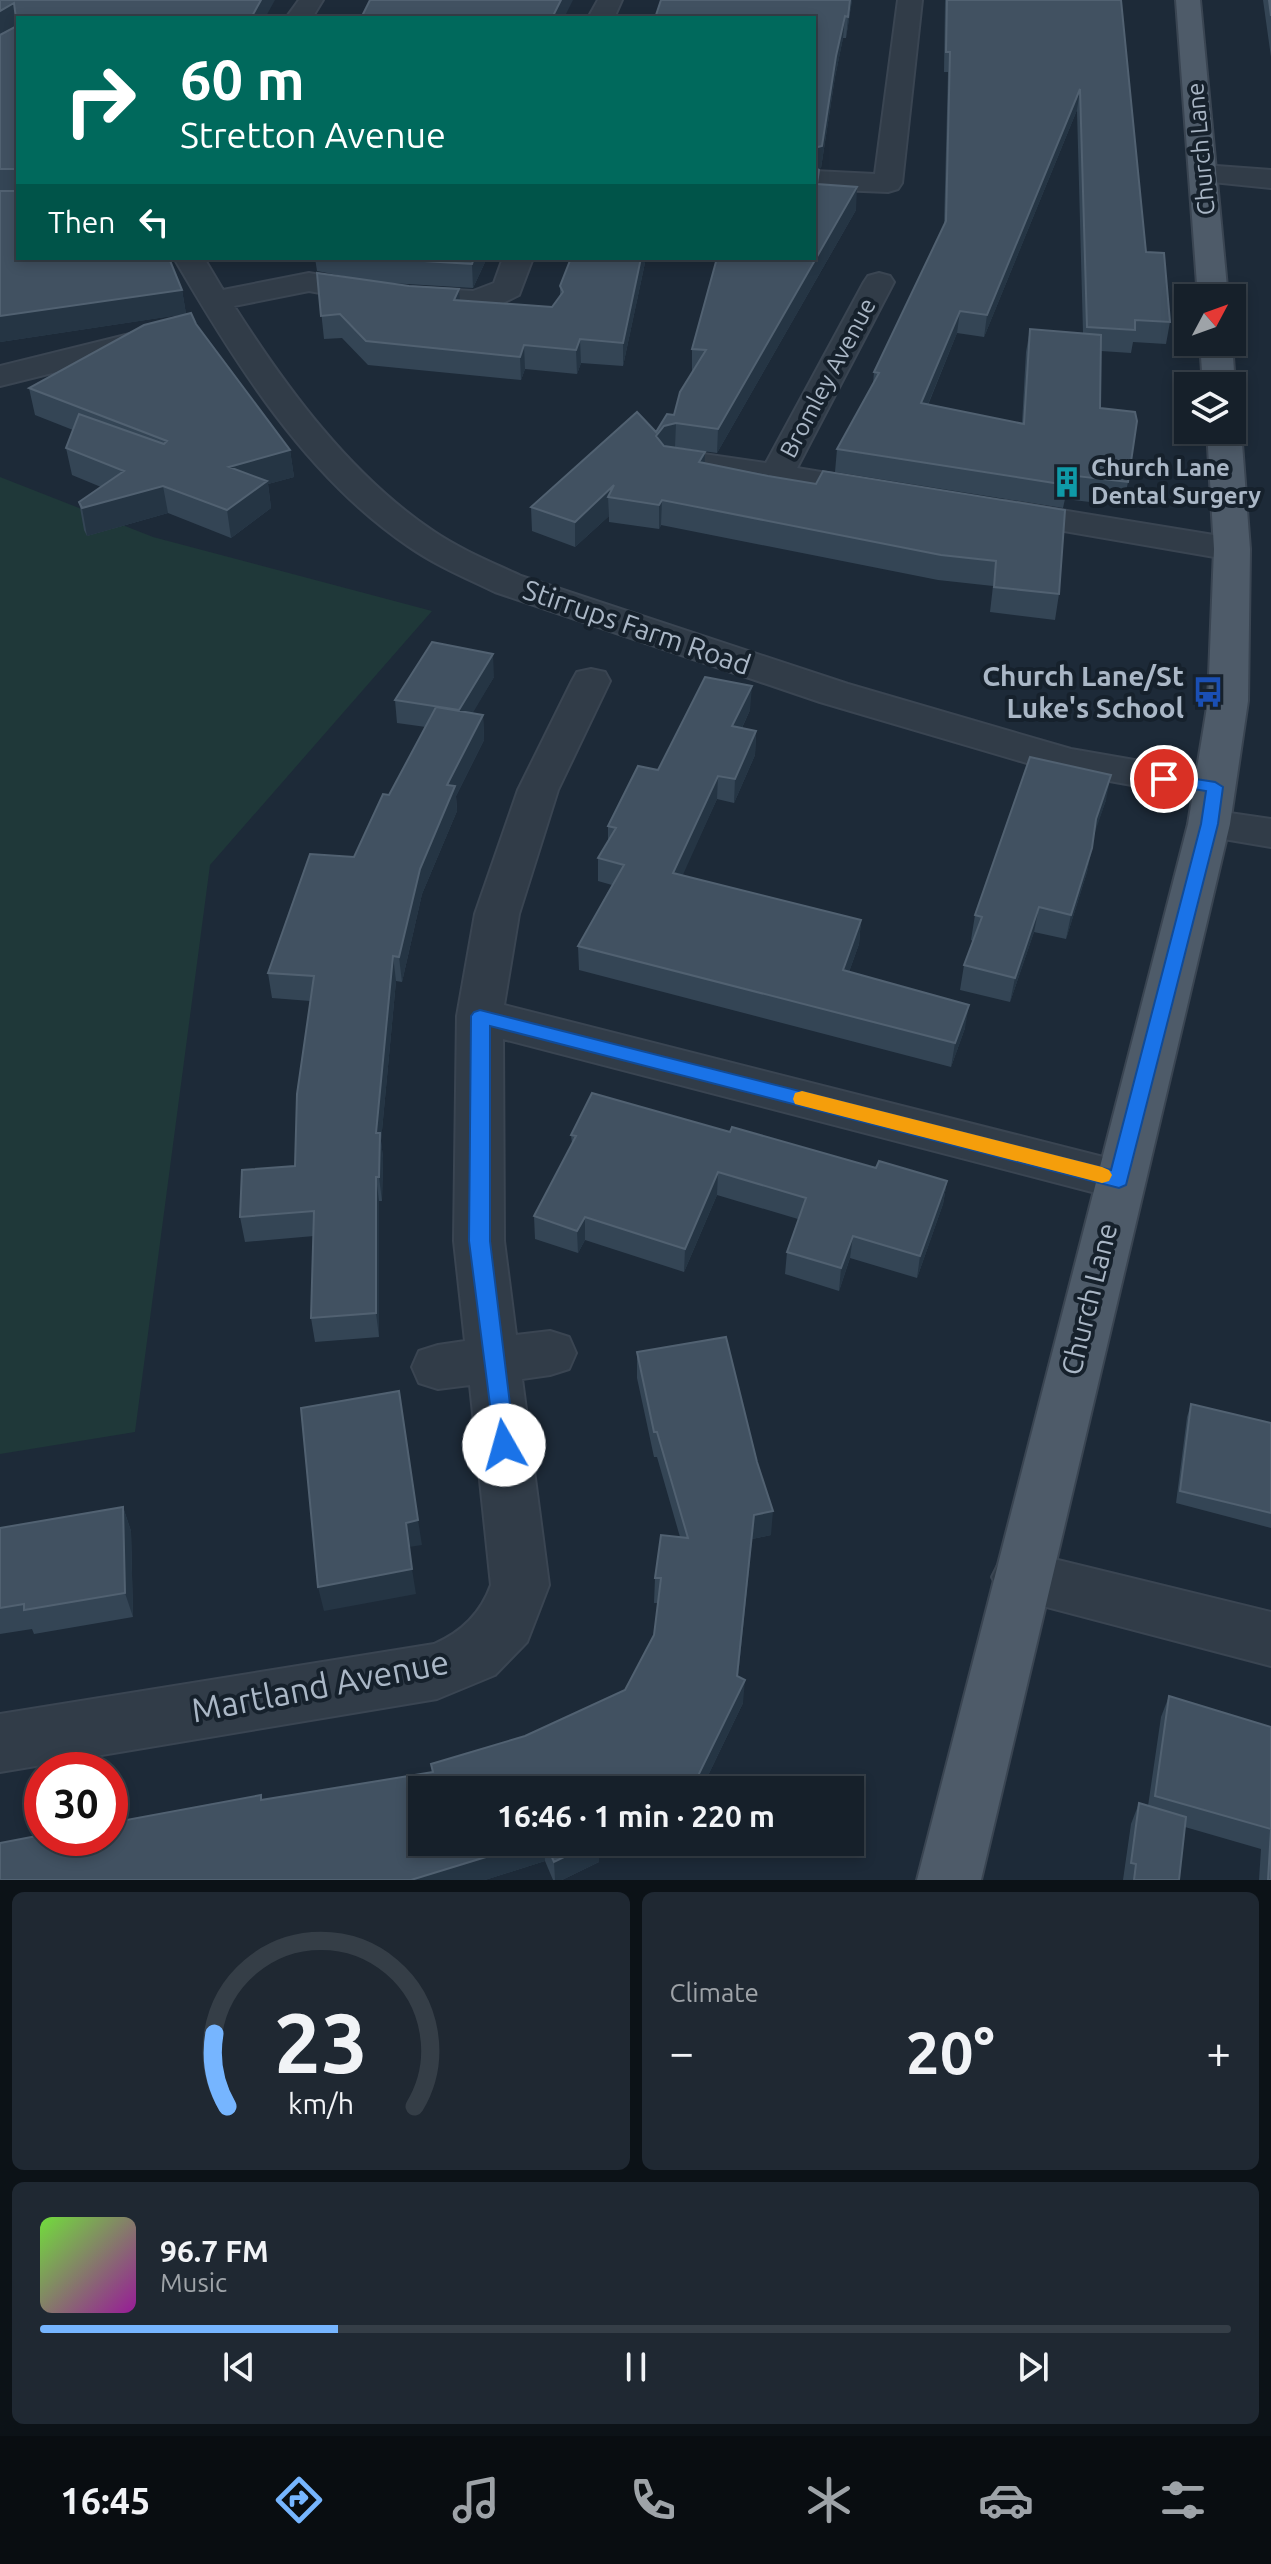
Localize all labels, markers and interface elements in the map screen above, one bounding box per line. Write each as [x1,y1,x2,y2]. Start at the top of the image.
icon: right [48,48,152,152]
text: 60 m [180,48,305,111]
street label: Church Lane [1181,82,1220,217]
text: Stretton Avenue [180,114,446,155]
icon: left [132,200,176,244]
text: Then [48,205,116,239]
north arrow [1174,284,1246,356]
map controls [1174,284,1246,444]
street label: Bromley Avenue [774,293,881,462]
button: layers [1174,372,1246,444]
place label: Church Lane Dental Surgery [1091,454,1261,509]
building icon: Church Lane Dental Surgery [1050,465,1084,499]
street label: Stirrups Farm Road [519,573,755,680]
place label: Church Lane/St Luke's School [982,660,1184,723]
bus stop icon: Church Lane/St Luke's School [1191,675,1225,709]
pin [1130,745,1198,813]
icon: arrive [1142,757,1186,801]
street label: Church Lane [1055,1220,1122,1378]
position arrow [462,1403,546,1487]
street label: Martland Avenue [188,1641,452,1729]
speed limit sign: 30 [24,1752,128,1856]
text: 16:46 · 1 min · 220 m [497,1799,775,1833]
text: Climate [670,1978,759,2007]
text: 23 [274,1995,368,2089]
text: 20° [906,2018,995,2085]
text: − [670,2027,694,2076]
text: + [1206,2027,1231,2076]
text: km/h [288,2087,354,2119]
text: 96.7 FM [160,2234,269,2268]
text: Music [160,2268,227,2297]
icon: previous [217,2345,261,2389]
icon: pause [614,2345,658,2389]
icon: next [1011,2345,1055,2389]
icon: directions [271,2472,327,2528]
icon: music [448,2472,504,2528]
icon: phone [625,2472,681,2528]
icon: climate [801,2472,857,2528]
icon: car [978,2472,1034,2528]
icon: filters [1155,2472,1211,2528]
text: 16:45 [60,2480,150,2521]

